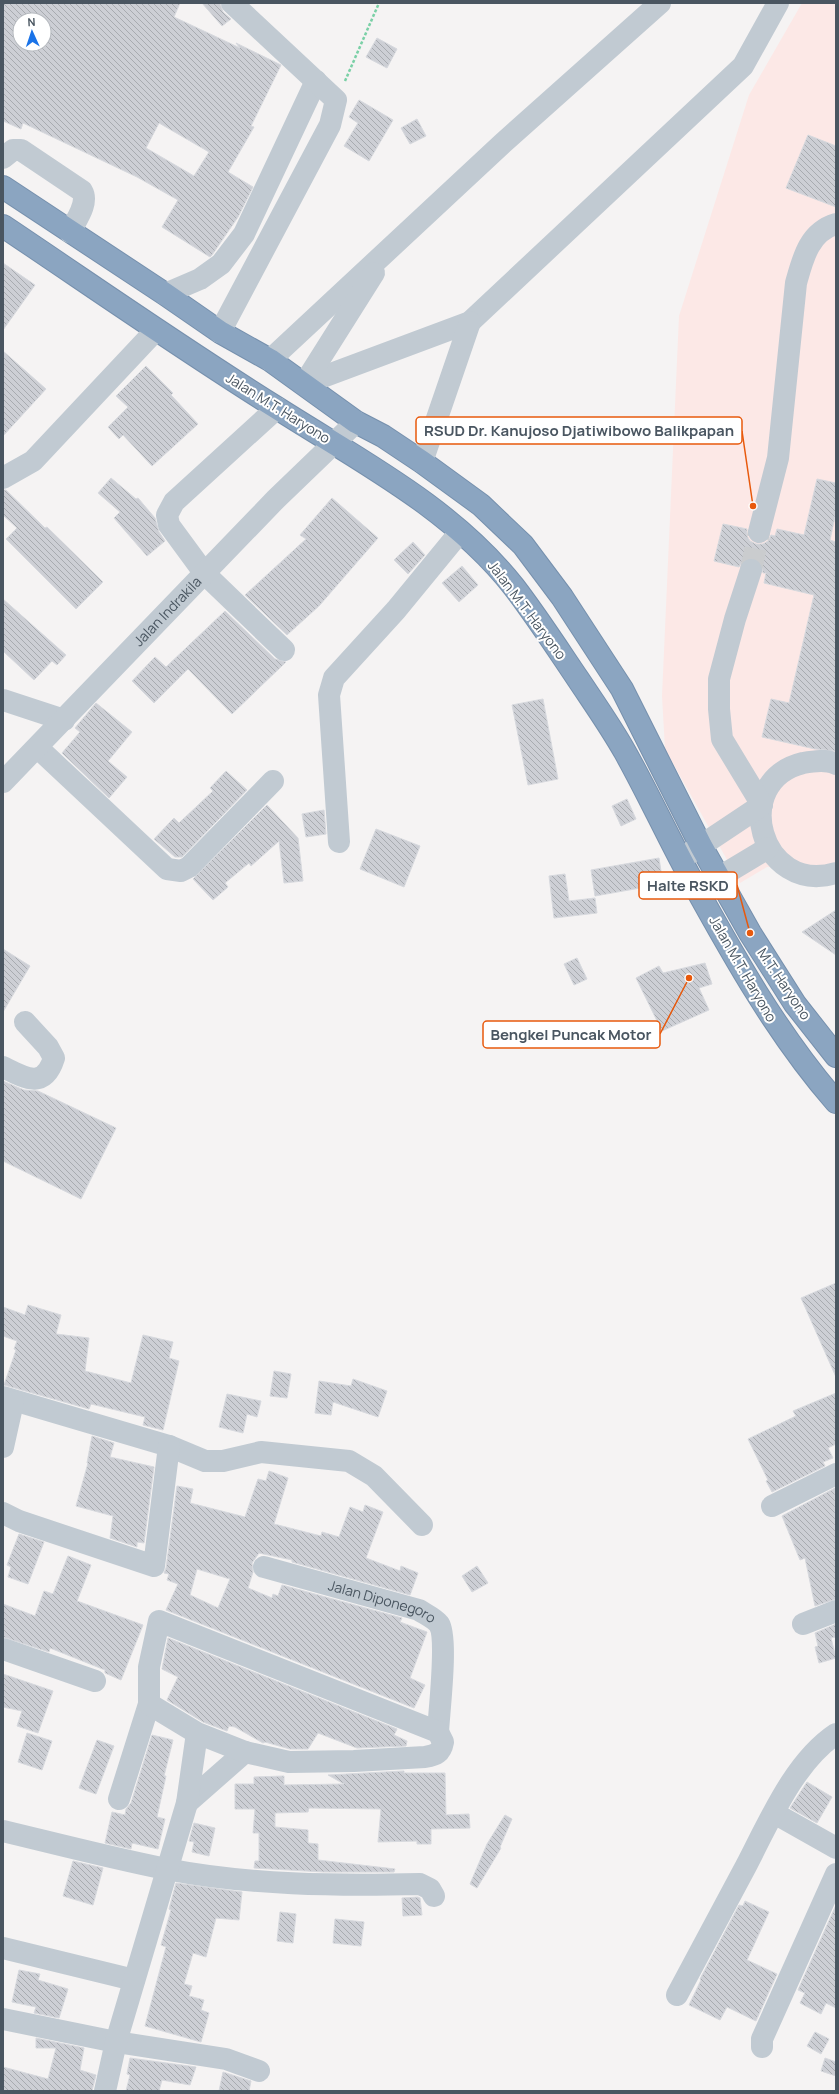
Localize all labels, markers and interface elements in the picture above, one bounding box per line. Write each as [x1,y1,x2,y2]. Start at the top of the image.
north arrow [12,12,52,52]
text: N [27,14,36,29]
street label: Jalan M.T. Haryono [223,368,334,447]
callout: RSUD Dr. Kanujoso Djatiwibowo Balikpapan [416,417,742,444]
text: RSUD Dr. Kanujoso Djatiwibowo Balikpapan [424,420,734,441]
street label: Jalan M.T. Haryono [484,556,571,663]
street label: Jalan Indrakila [129,572,205,650]
callout: Halte RSKD [639,872,737,899]
text: Halte RSKD [647,875,729,896]
street label: Jalan M.T. Haryono [705,912,781,1025]
street label: M.T. Haryono [753,944,815,1023]
callout: Bengkel Puncak Motor [483,1021,660,1048]
text: Bengkel Puncak Motor [491,1024,651,1045]
street label: Jalan Diponegoro [326,1575,440,1627]

